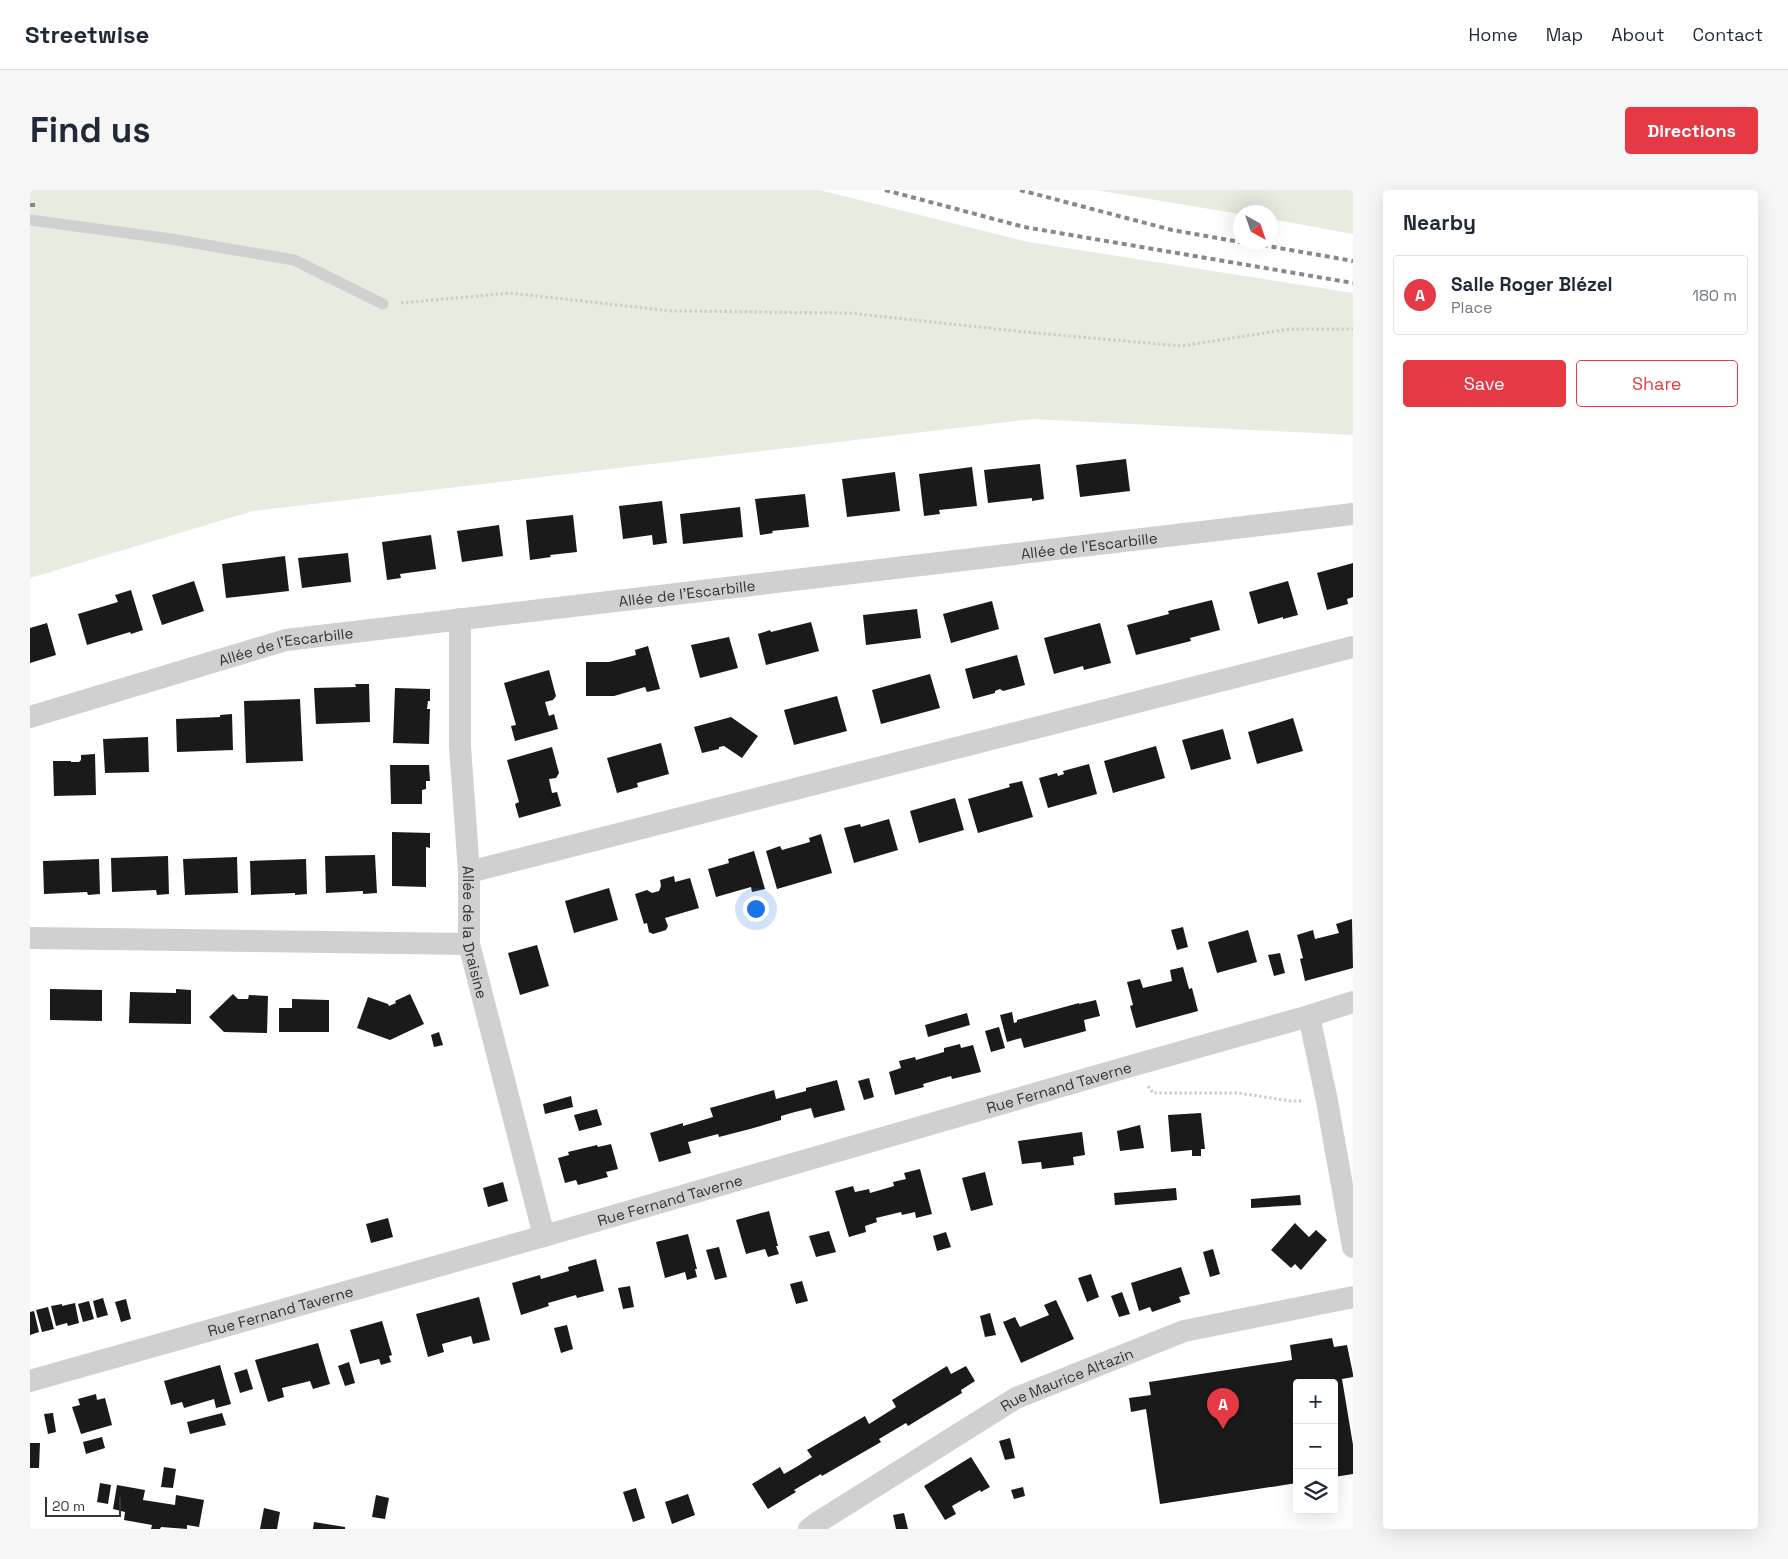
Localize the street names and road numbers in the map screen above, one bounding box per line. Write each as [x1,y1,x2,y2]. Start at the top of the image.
street label: Allée de l'Escarbille [1020,528,1159,563]
street label: Allée de l'Escarbille [617,575,756,610]
street label: Allée de l'Escarbille [216,623,354,669]
street label: Allée de la Draisine [459,865,492,1001]
street label: Rue Fernand Taverne [984,1057,1134,1117]
street label: Rue Fernand Taverne [595,1170,745,1230]
street label: Rue Fernand Taverne [205,1281,355,1340]
street label: Rue Maurice Altazin [996,1343,1136,1415]

